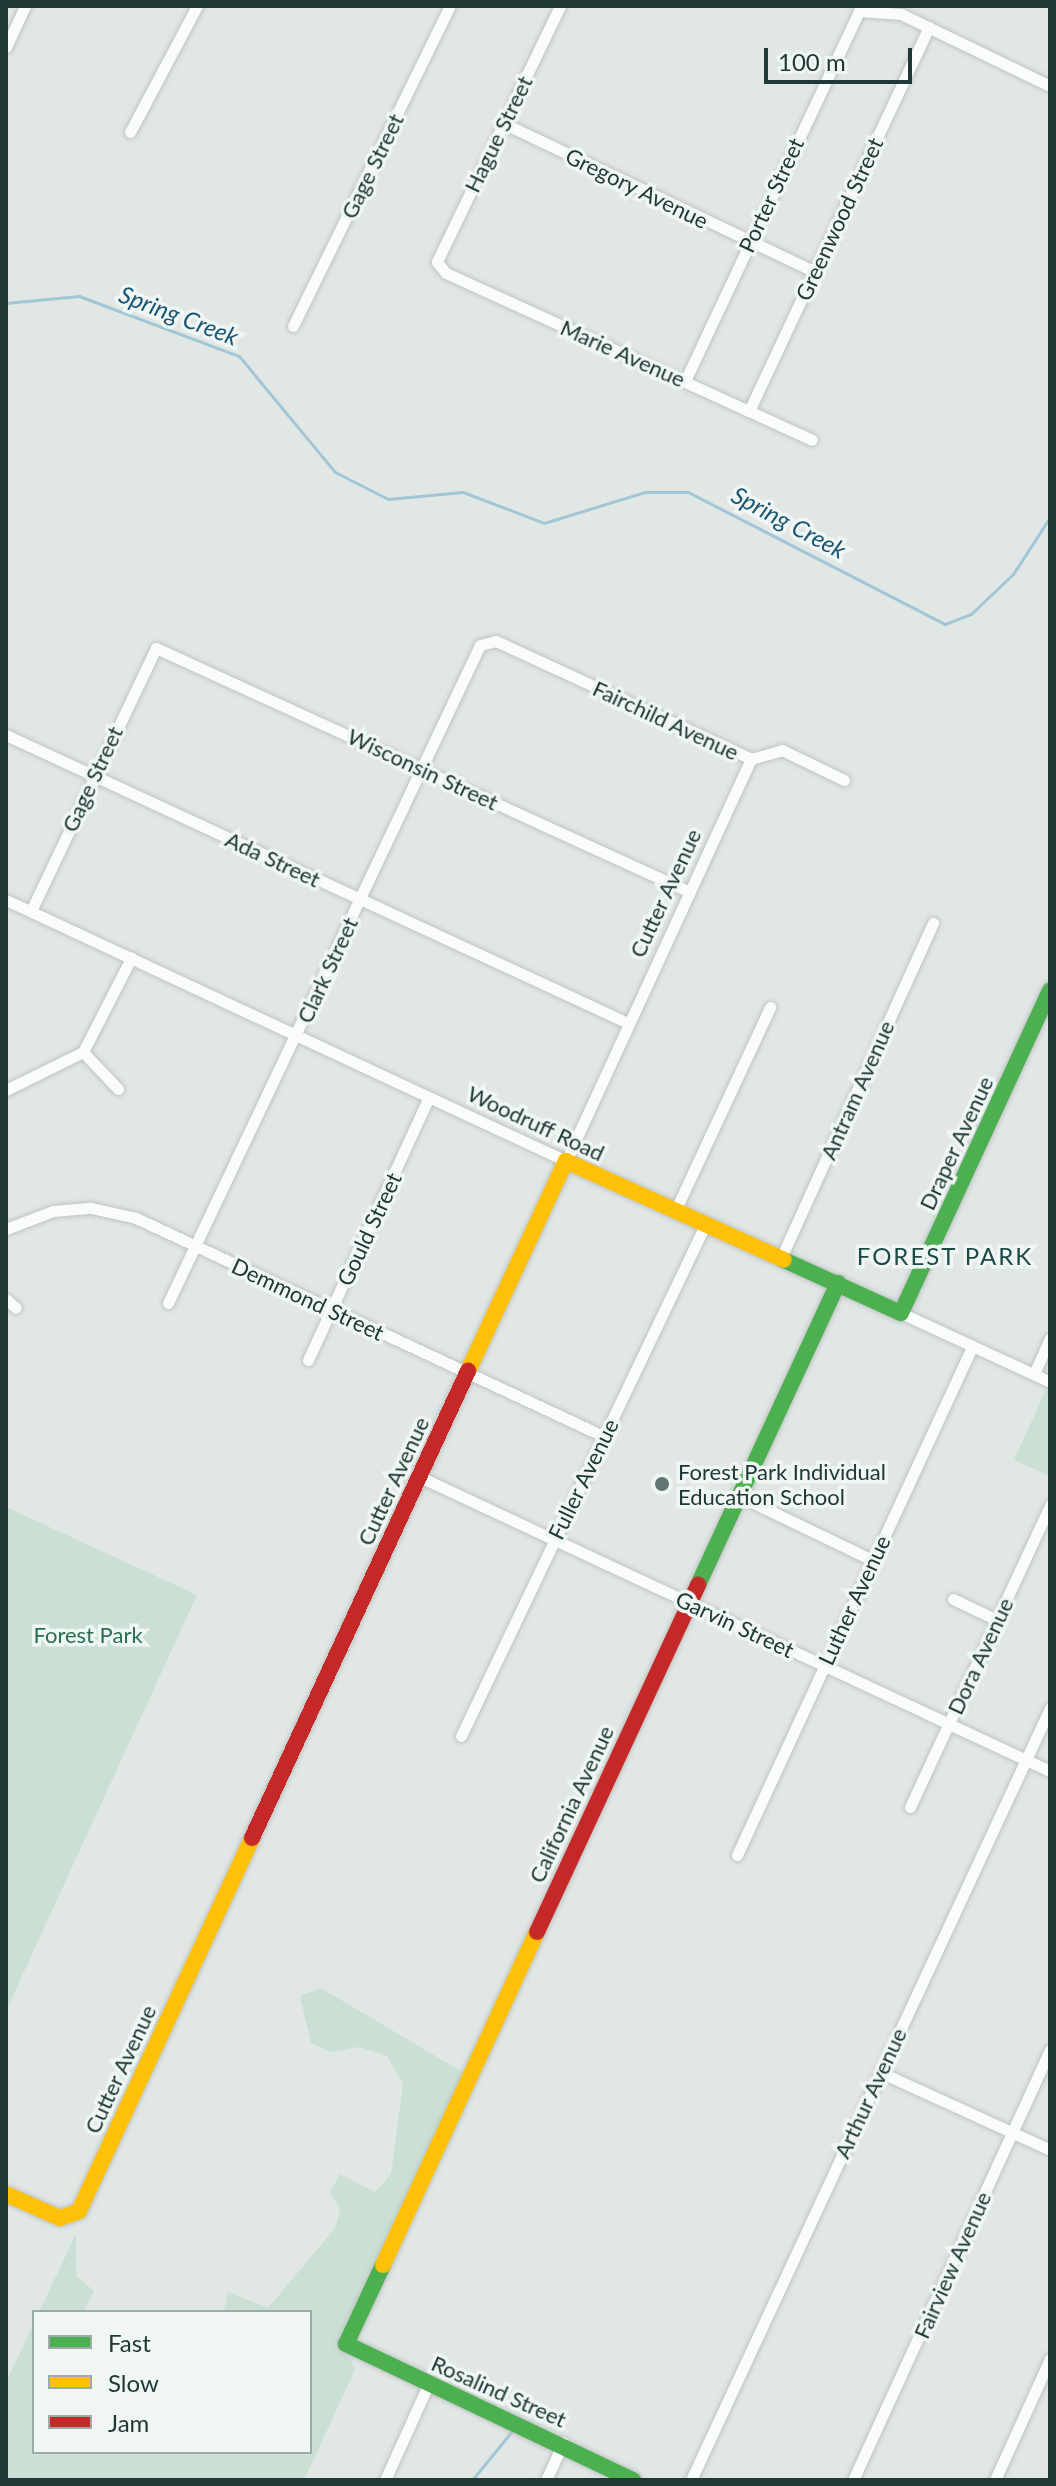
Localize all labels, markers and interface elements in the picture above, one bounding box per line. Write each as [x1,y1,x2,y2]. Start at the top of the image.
scale bar [768,32,916,82]
text: 100 m [778,47,846,76]
street label: Hague Street [458,71,538,197]
street label: Gage Street [335,109,409,223]
street label: Porter Street [733,133,809,257]
street label: Greenwood Street [790,133,888,305]
street label: Gregory Avenue [561,142,713,234]
water label: Spring Creek [115,279,243,351]
street label: Marie Avenue [556,314,690,392]
water label: Spring Creek [727,480,851,564]
street label: Fairchild Avenue [589,675,743,765]
street label: Gage Street [56,722,128,836]
street label: Wisconsin Street [343,723,503,815]
street label: Cutter Avenue [623,824,707,962]
street label: Ada Street [221,826,325,892]
street label: Clark Street [291,913,363,1027]
street label: Antram Avenue [814,1016,900,1164]
street label: Draper Avenue [913,1071,999,1215]
street label: Woodruff Road [463,1080,609,1166]
street label: Gould Street [331,1168,407,1290]
district label: FOREST PARK [856,1242,1034,1270]
street label: Demmond Street [228,1252,388,1346]
street label: Cutter Avenue [351,1412,435,1550]
street label: Fuller Avenue [542,1414,624,1544]
place label: Forest Park Individual Education School [678,1458,886,1510]
marker: Forest Park Individual Education School [653,1475,671,1493]
street label: Luther Avenue [812,1530,896,1670]
street label: Garvin Street [672,1585,798,1663]
street label: Dora Avenue [941,1593,1019,1719]
park label: Forest Park [33,1622,143,1648]
street label: California Avenue [523,1721,619,1887]
street label: Cutter Avenue [78,2000,162,2138]
street label: Arthur Avenue [828,2023,912,2163]
street label: Fairview Avenue [908,2187,996,2343]
legend [32,2310,312,2454]
text: Fast [108,2328,151,2357]
street label: Rosalind Street [428,2350,570,2432]
text: Slow [108,2368,159,2397]
text: Jam [108,2408,149,2437]

